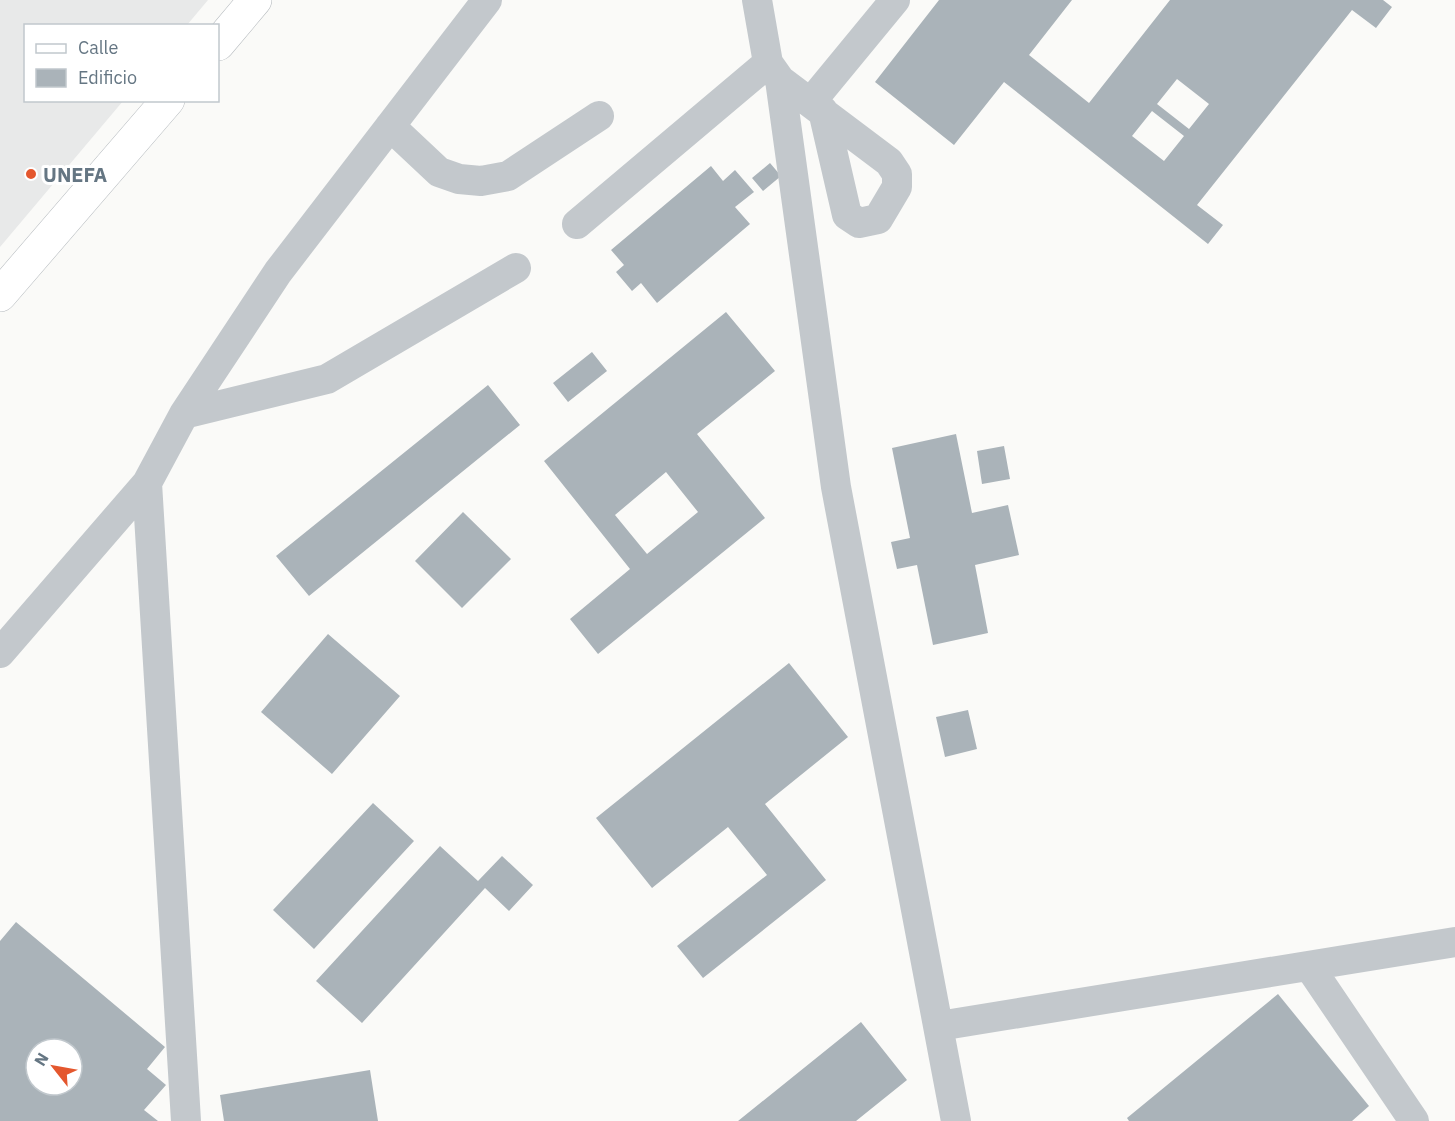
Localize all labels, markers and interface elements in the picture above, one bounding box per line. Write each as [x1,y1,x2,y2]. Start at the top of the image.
legend [24,24,219,102]
text: Calle [78,36,118,59]
text: Edificio [78,66,137,89]
place label: UNEFA [43,161,107,188]
marker: UNEFA [24,167,38,181]
north arrow [24,1037,84,1097]
text: N [30,1049,53,1069]

